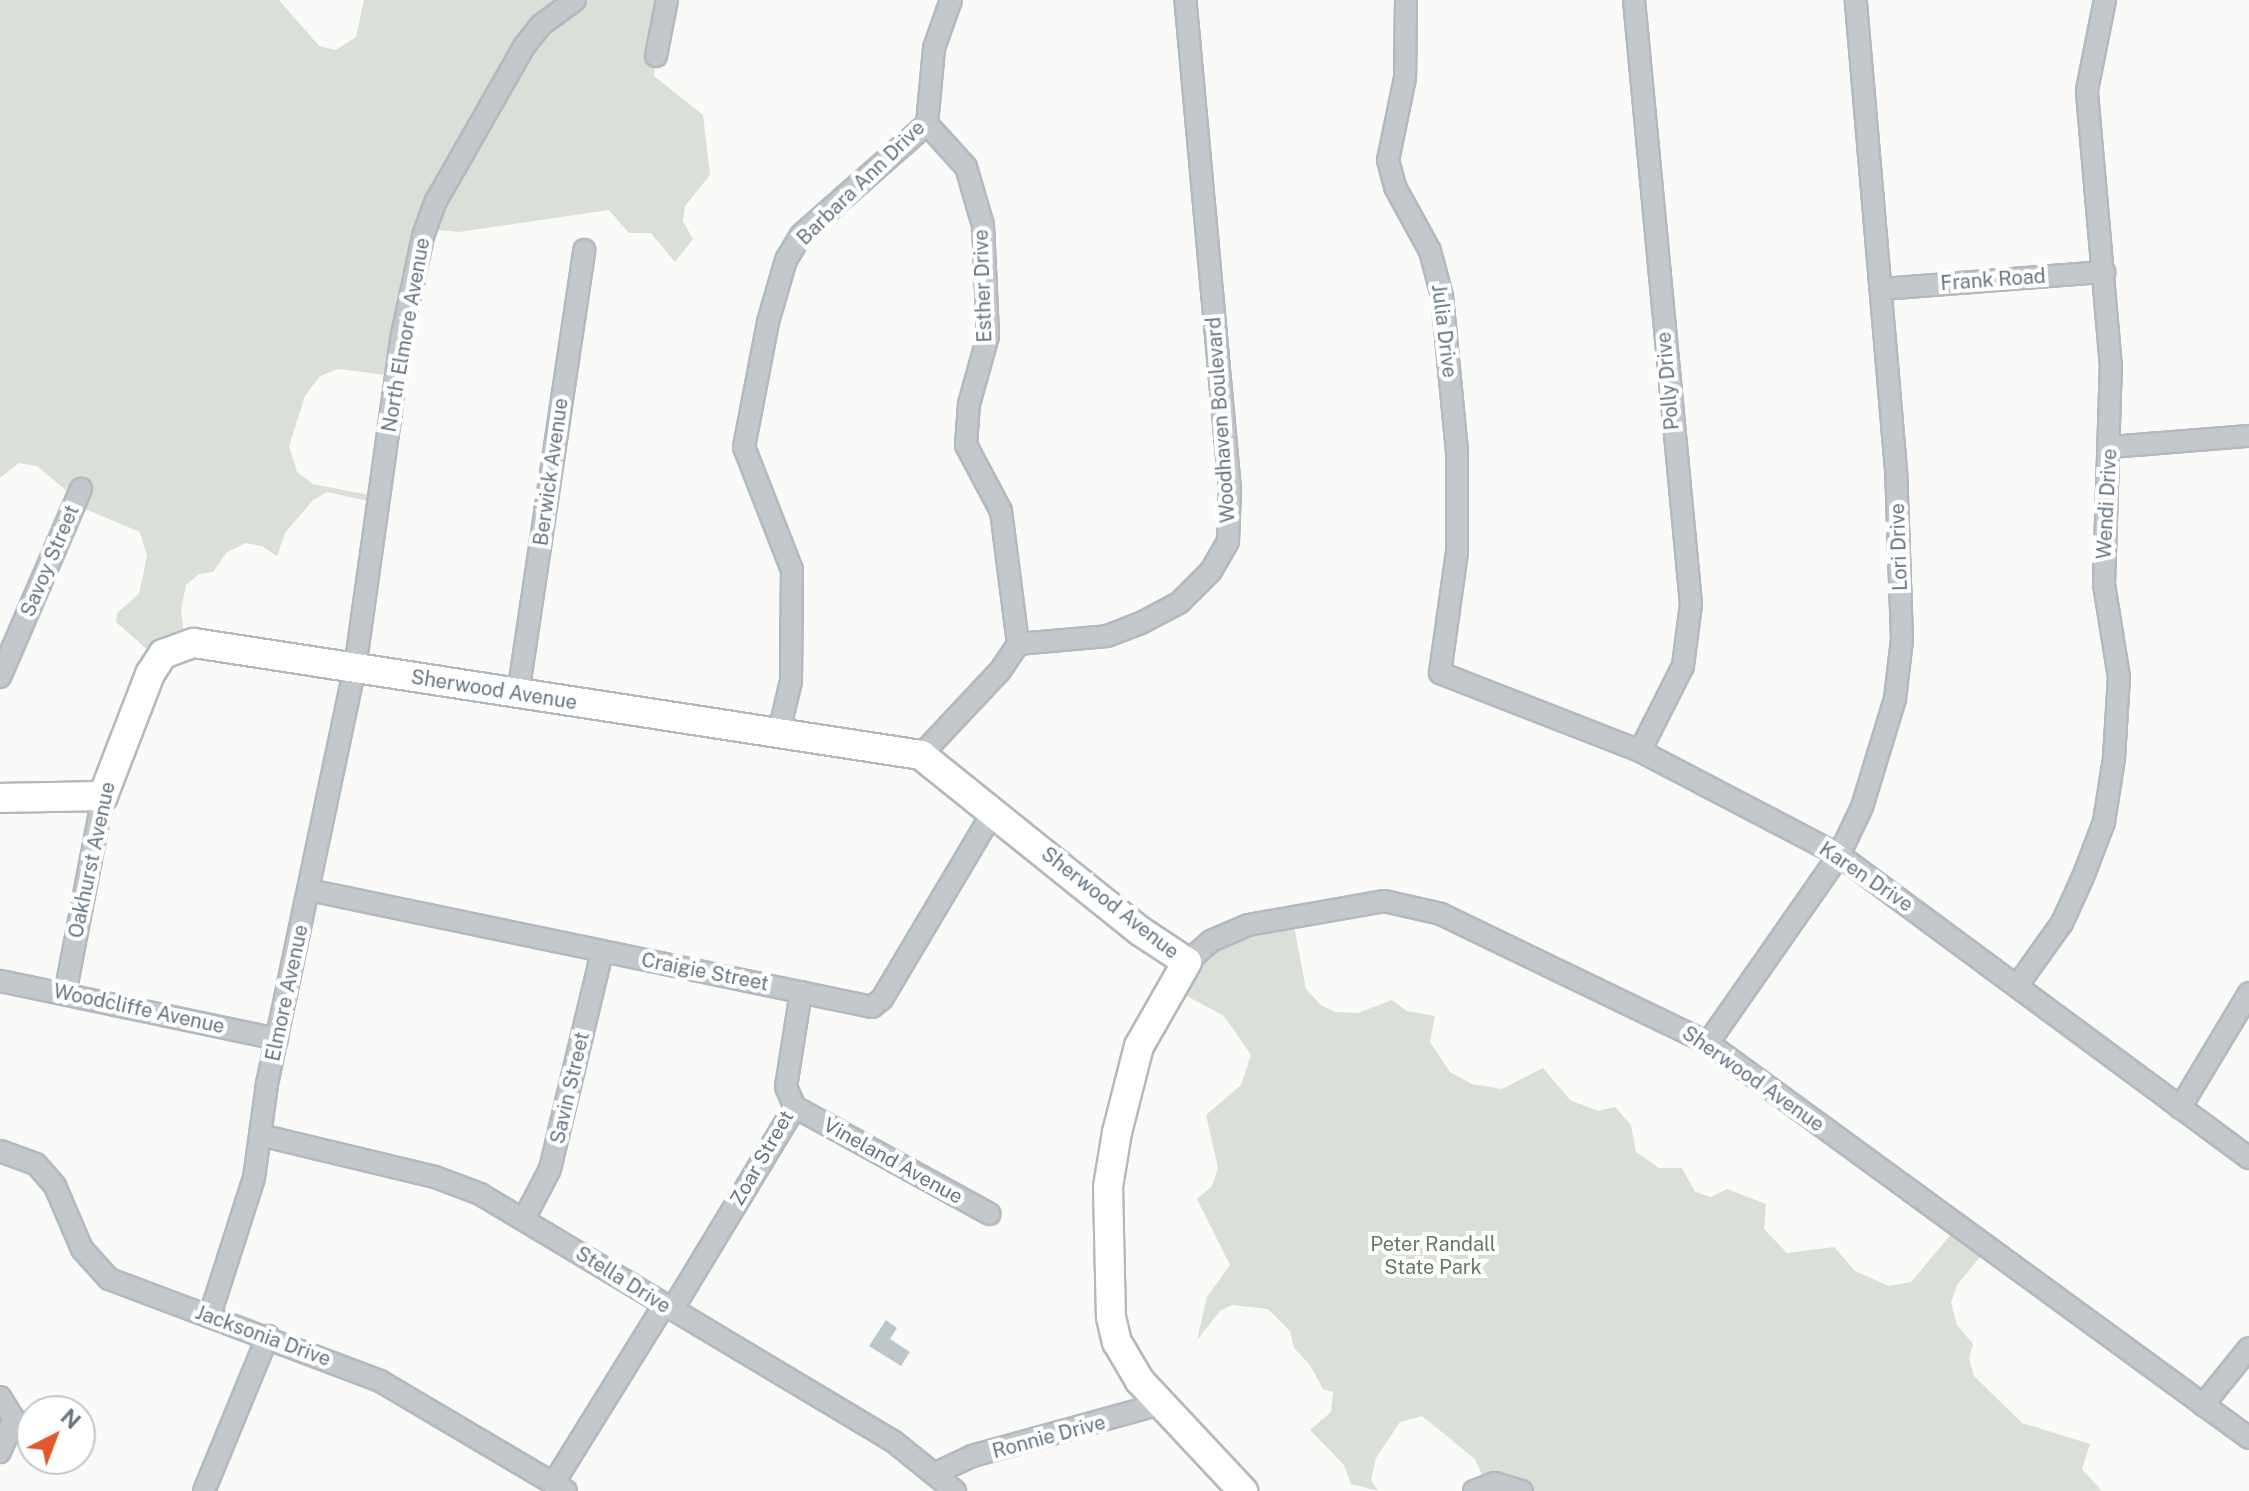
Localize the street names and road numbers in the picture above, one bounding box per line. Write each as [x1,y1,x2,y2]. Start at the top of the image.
street label: Barbara Ann Drive [792,116,930,250]
street label: Esther Drive [969,229,997,343]
street label: North Elmore Avenue [377,236,435,434]
street label: Frank Road [1940,264,2046,296]
street label: Julia Drive [1426,283,1462,379]
street label: Woodhaven Boulevard [1202,316,1240,524]
street label: Polly Drive [1652,331,1684,431]
street label: Berwick Avenue [529,397,573,547]
street label: Wendi Drive [2092,448,2122,560]
street label: Savoy Street [16,501,84,621]
street label: Lori Drive [1885,503,1913,591]
street label: Sherwood Avenue [409,665,579,715]
street label: Oakhurst Avenue [64,780,120,940]
street label: Karen Drive [1815,837,1917,917]
street label: Sherwood Avenue [1036,842,1184,964]
street label: Elmore Avenue [261,922,313,1064]
street label: Craigie Street [639,948,771,996]
street label: Woodcliffe Avenue [51,979,227,1039]
street label: Sherwood Avenue [1677,1021,1829,1137]
street label: Savin Street [545,1030,595,1146]
street label: Zoar Street [725,1106,799,1210]
street label: Vineland Avenue [819,1113,967,1209]
street label: Stella Drive [571,1241,675,1319]
street label: Jacksonia Drive [192,1300,334,1372]
street label: Ronnie Drive [990,1410,1108,1464]

